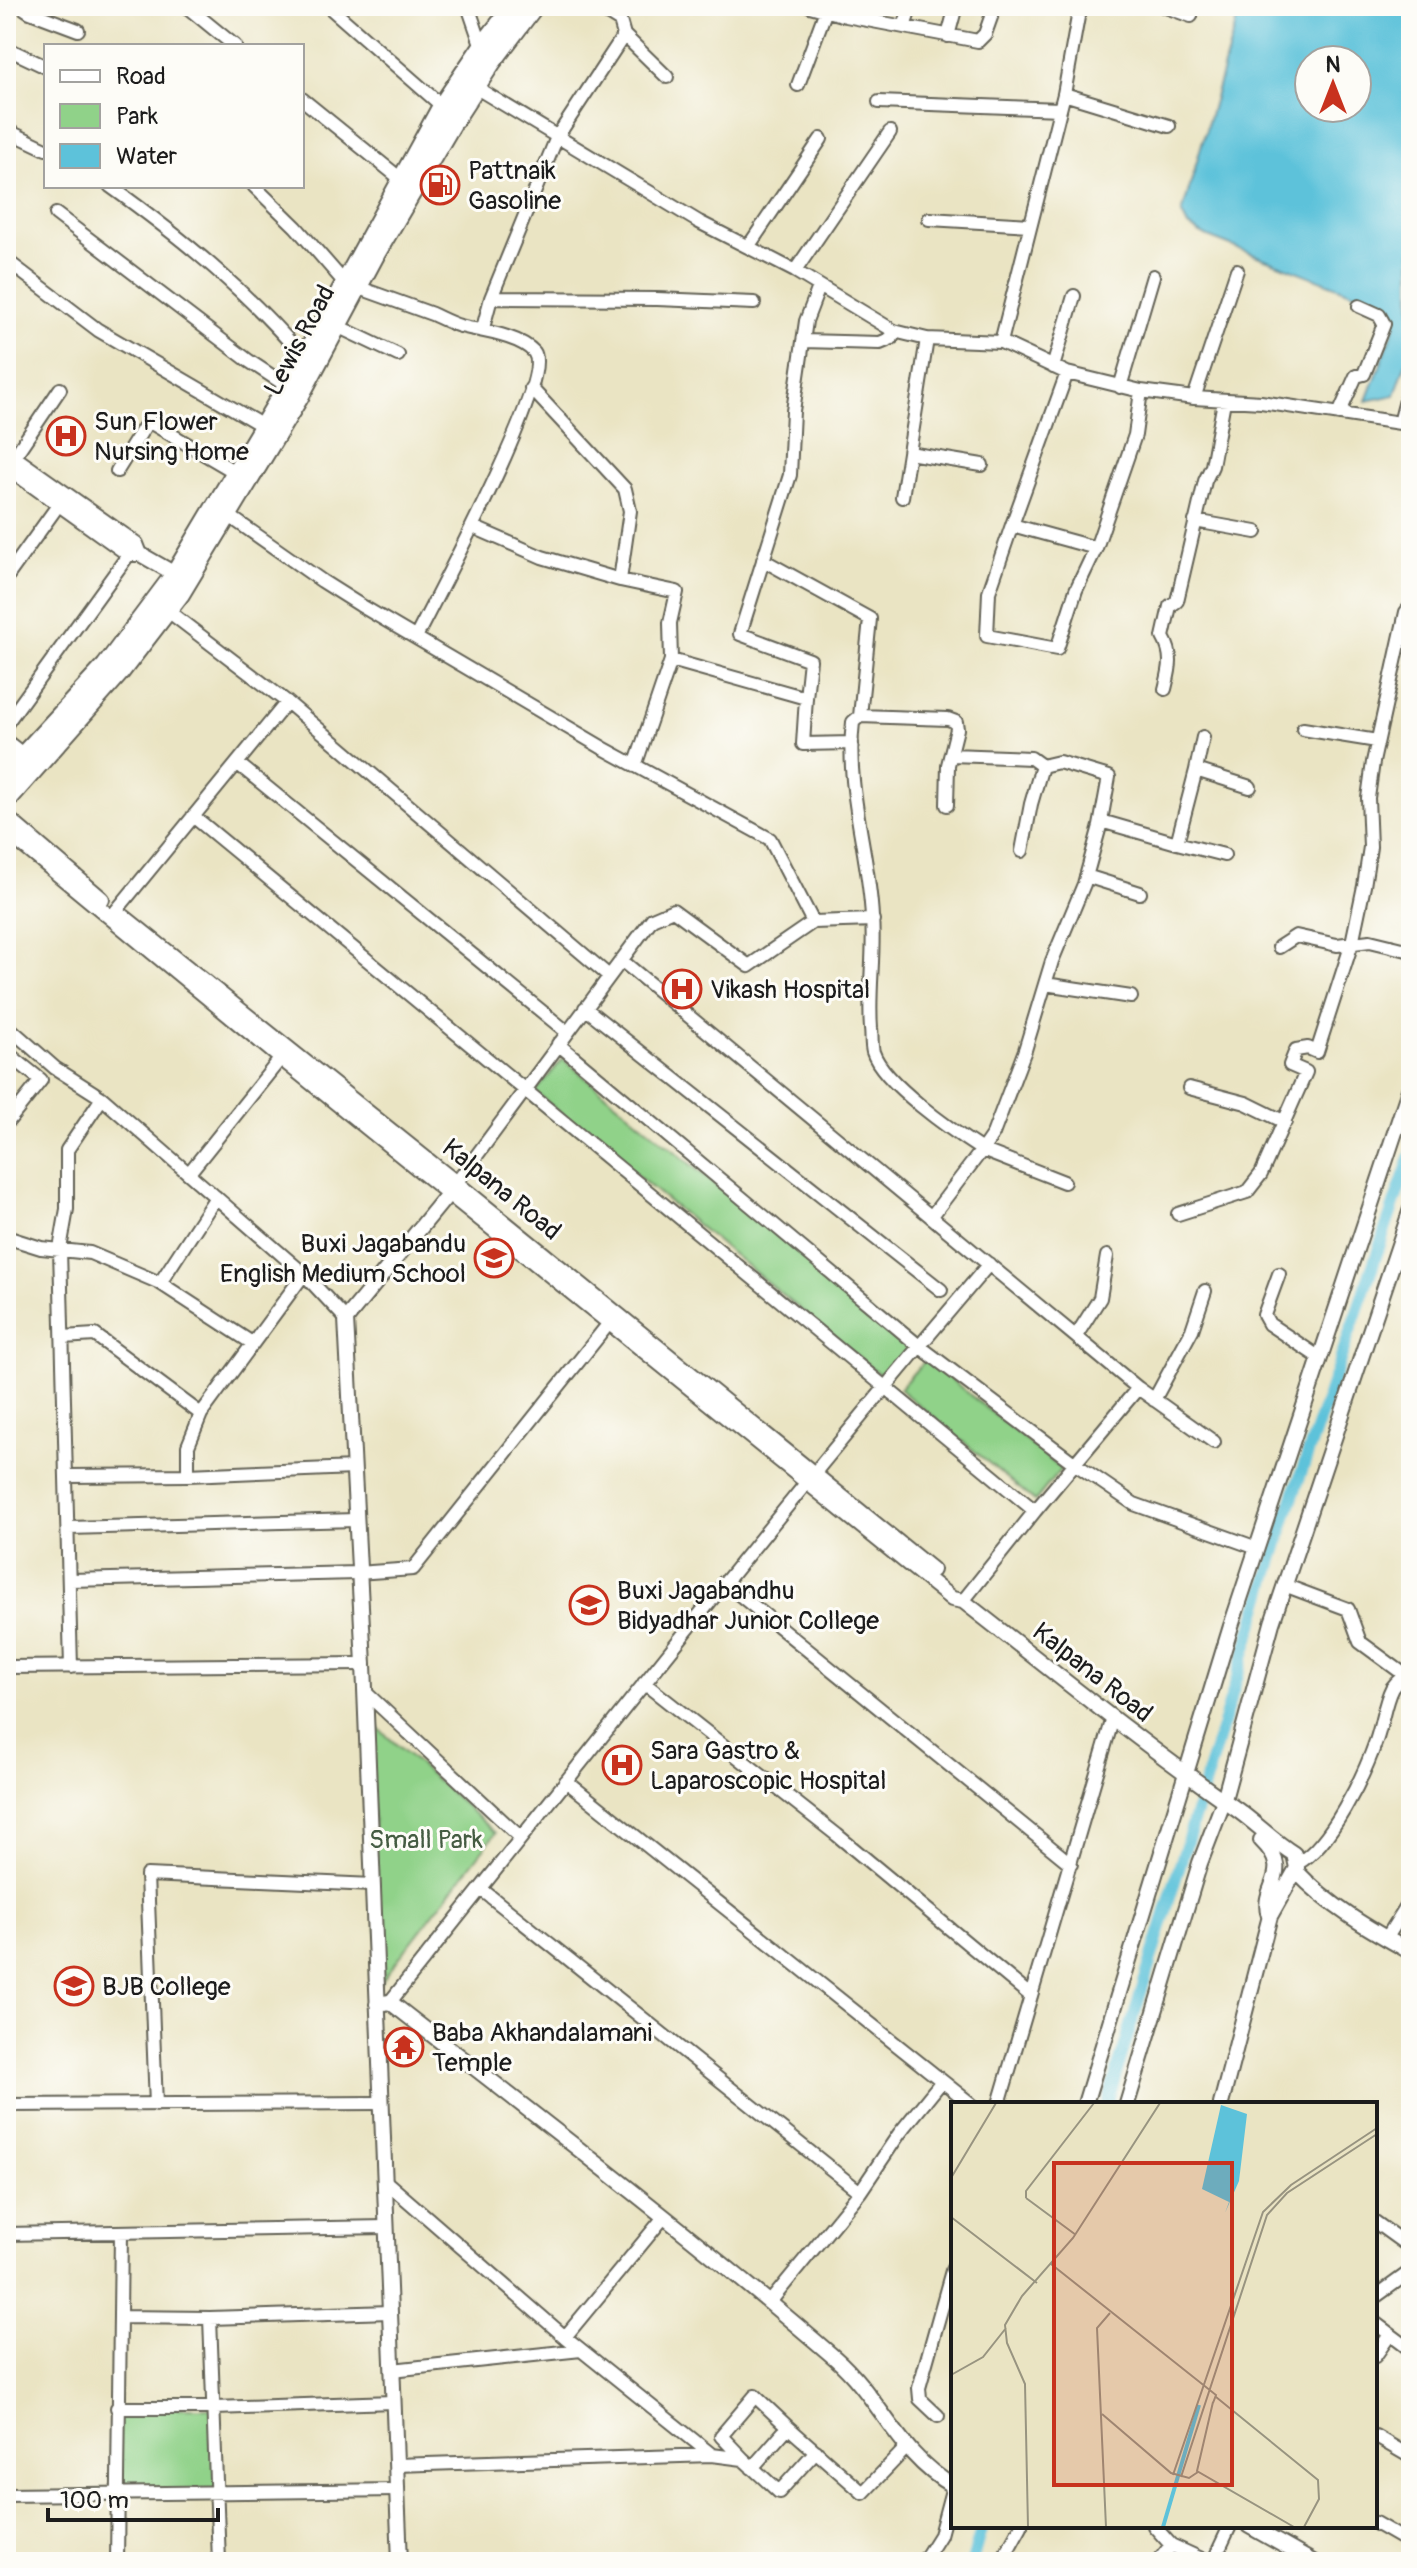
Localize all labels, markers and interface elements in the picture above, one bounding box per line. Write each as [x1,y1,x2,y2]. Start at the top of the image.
legend [44,44,304,188]
north arrow [1293,44,1373,124]
text: N [1326,51,1341,79]
text: Road [116,62,166,91]
text: Park [116,102,158,131]
text: Water [116,142,177,171]
place label: Pattnaik Gasoline [468,155,561,217]
fuel station icon: Pattnaik Gasoline [419,164,461,206]
street label: Lewis Road [257,280,342,401]
place label: Sun Flower Nursing Home [94,406,249,468]
hospital icon: Sun Flower Nursing Home [45,415,87,457]
hospital icon: Vikash Hospital [661,968,703,1010]
place label: Vikash Hospital [710,974,870,1006]
street label: Kalpana Road [435,1132,567,1247]
place label: Buxi Jagabandu English Medium School [220,1228,466,1290]
school or university icon: Buxi Jagabandu English Medium School [473,1237,515,1279]
place label: Buxi Jagabandhu Bidyadhar Junior College [617,1575,879,1637]
school or university icon: Buxi Jagabandhu Bidyadhar Junior College [568,1584,610,1626]
street label: Kalpana Road [1026,1616,1159,1730]
place label: Sara Gastro & Laparoscopic Hospital [650,1735,886,1797]
hospital icon: Sara Gastro & Laparoscopic Hospital [601,1744,643,1786]
park label: Small Park [369,1824,483,1856]
school or university icon: BJB College [53,1965,95,2007]
place label: BJB College [102,1971,231,2003]
place label: Baba Akhandalamani Temple [432,2017,652,2079]
temple icon: Baba Akhandalamani Temple [383,2026,425,2068]
inset map [951,2102,1377,2528]
scale bar [48,2472,218,2522]
text: 100 m [60,2486,129,2515]

